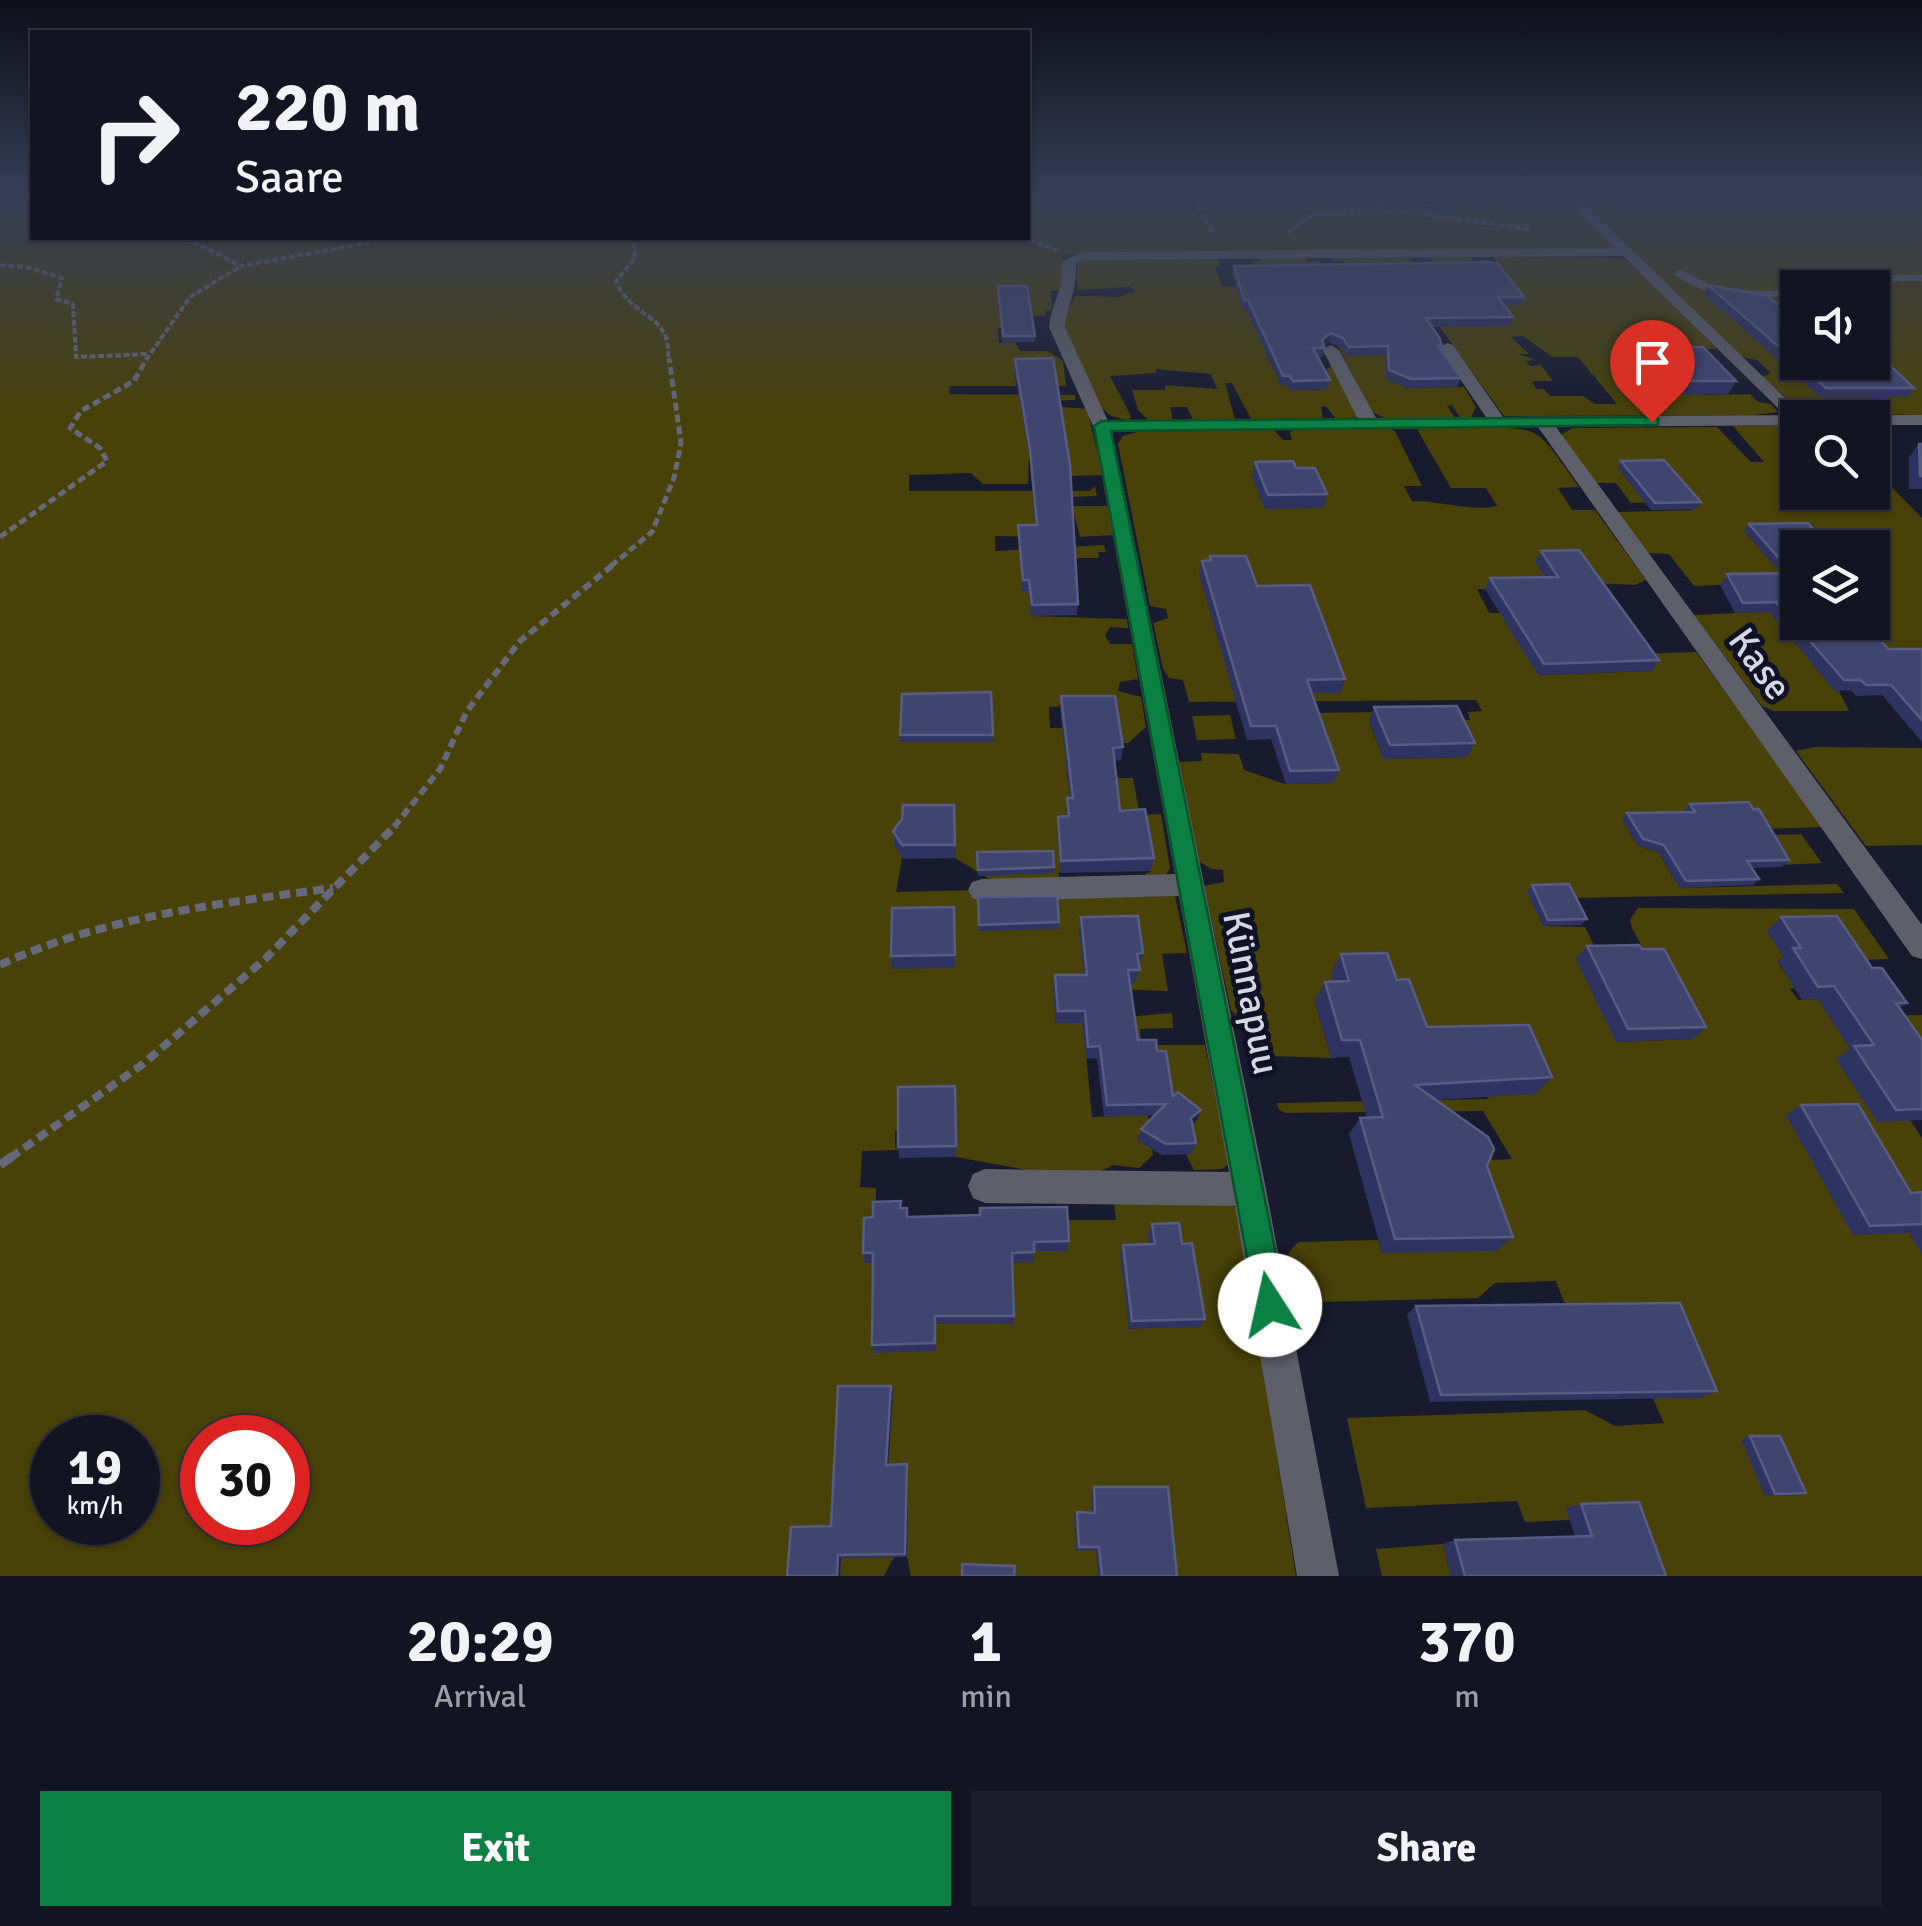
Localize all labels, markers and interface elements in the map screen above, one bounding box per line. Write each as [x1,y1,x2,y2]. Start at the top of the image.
text: 220 m [235,64,420,150]
icon: right [70,70,200,200]
text: Saare [235,150,344,205]
map controls [1780,270,1890,640]
button: sound [1780,270,1890,380]
pin [1610,320,1695,423]
icon: arrive [1625,335,1680,390]
button: search [1780,400,1890,510]
button: layers [1780,530,1890,640]
street label: Kase [1718,619,1802,709]
street label: Künnapuu [1212,907,1290,1079]
position arrow [1218,1253,1322,1357]
speed limit sign: 30 [180,1415,310,1545]
text: 19 [68,1437,122,1499]
text: km/h [67,1490,123,1521]
text: 20:29 [406,1605,554,1679]
text: 1 [970,1605,1002,1679]
text: 370 [1418,1605,1516,1679]
text: Arrival [434,1677,526,1716]
text: min [960,1677,1012,1716]
text: m [1454,1677,1480,1716]
button: Exit [40,1791,951,1906]
button: Share [971,1791,1882,1906]

